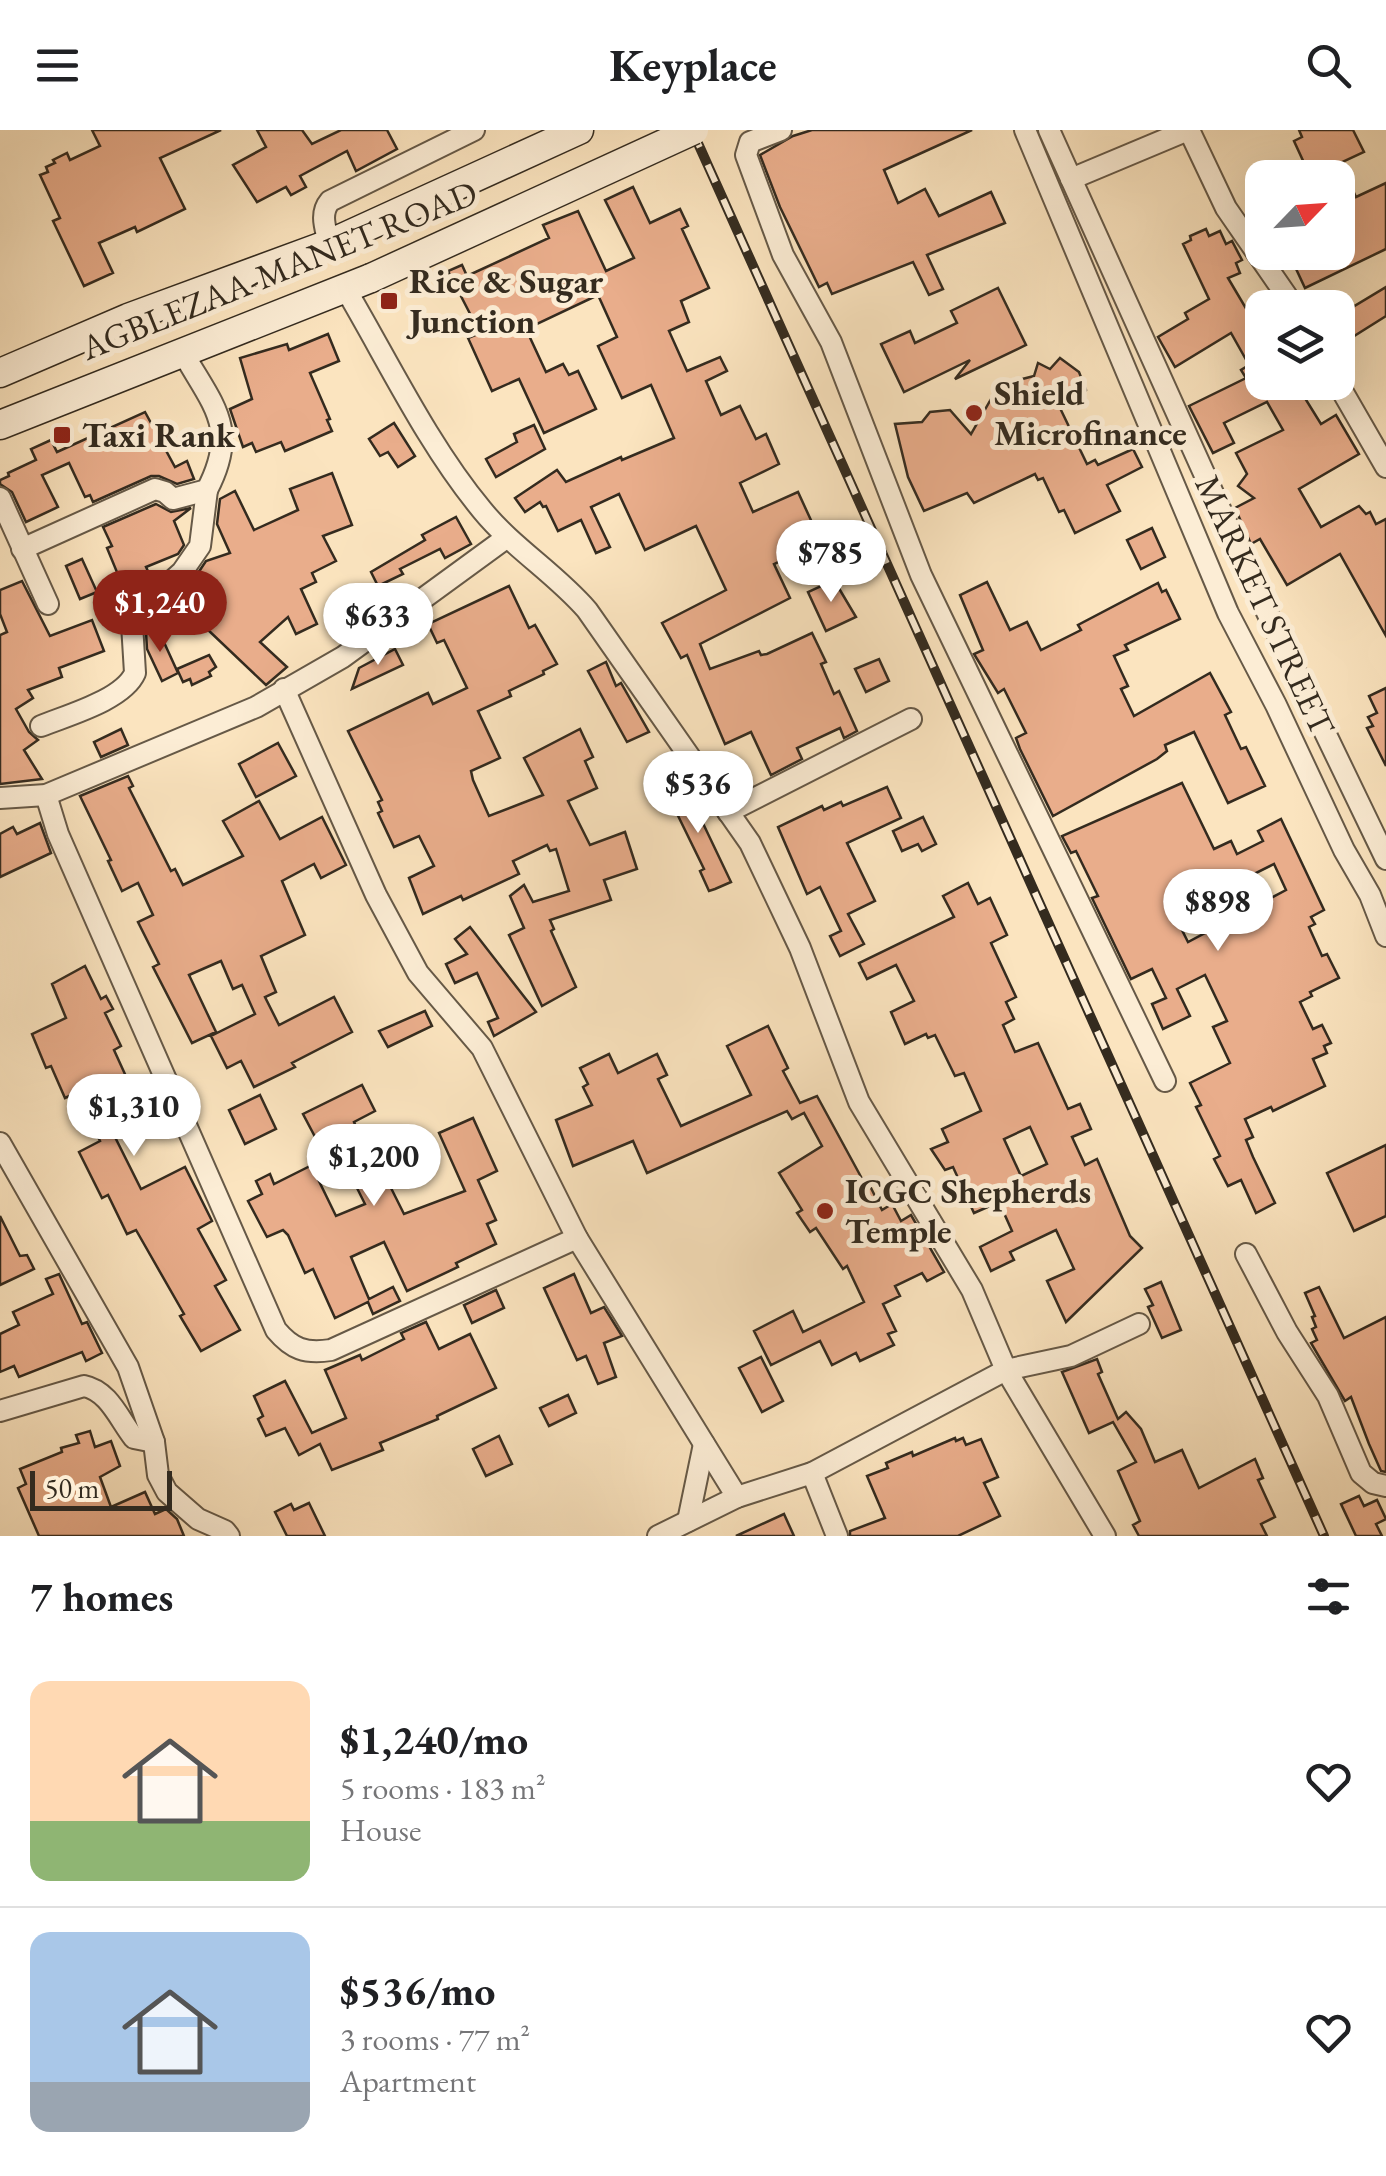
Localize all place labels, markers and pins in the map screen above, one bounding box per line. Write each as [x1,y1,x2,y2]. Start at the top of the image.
place label: Rice & Sugar Junction [406,258,604,343]
marker: Rice & Sugar Junction [378,290,400,312]
place label: Shield Microfinance [994,370,1187,455]
marker: Shield Microfinance [963,402,985,424]
place label: Taxi Rank [82,412,236,457]
marker: Taxi Rank [51,424,73,446]
pin: $785 [772,520,890,605]
pin: $1,240 [79,570,241,655]
pin: $633 [319,583,437,668]
pin: $536 [639,751,757,836]
pin: $898 [1159,869,1277,954]
pin: $1,310 [53,1074,215,1159]
pin: $1,200 [293,1124,455,1209]
place label: ICGC Shepherds Temple [845,1168,1091,1253]
marker: ICGC Shepherds Temple [814,1200,836,1222]

